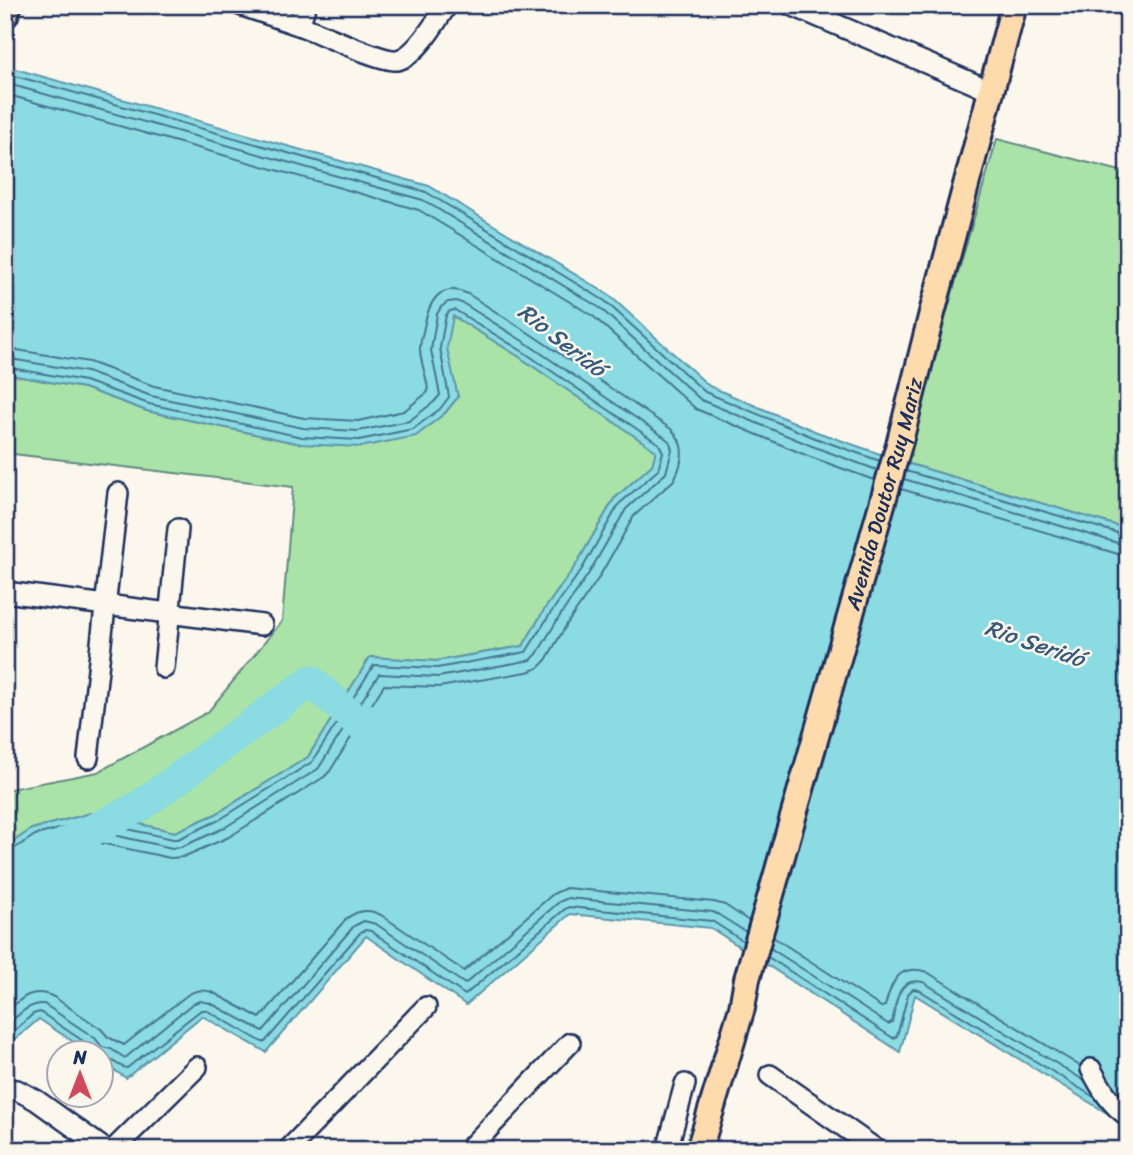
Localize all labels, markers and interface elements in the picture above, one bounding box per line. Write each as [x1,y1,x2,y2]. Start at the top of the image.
water label: Rio Seridó [508,293,618,391]
street label: Avenida Doutor Ruy Mariz [834,373,934,616]
water label: Rio Seridó [979,607,1094,681]
north arrow [46,1040,116,1110]
text: N [72,1041,87,1074]

